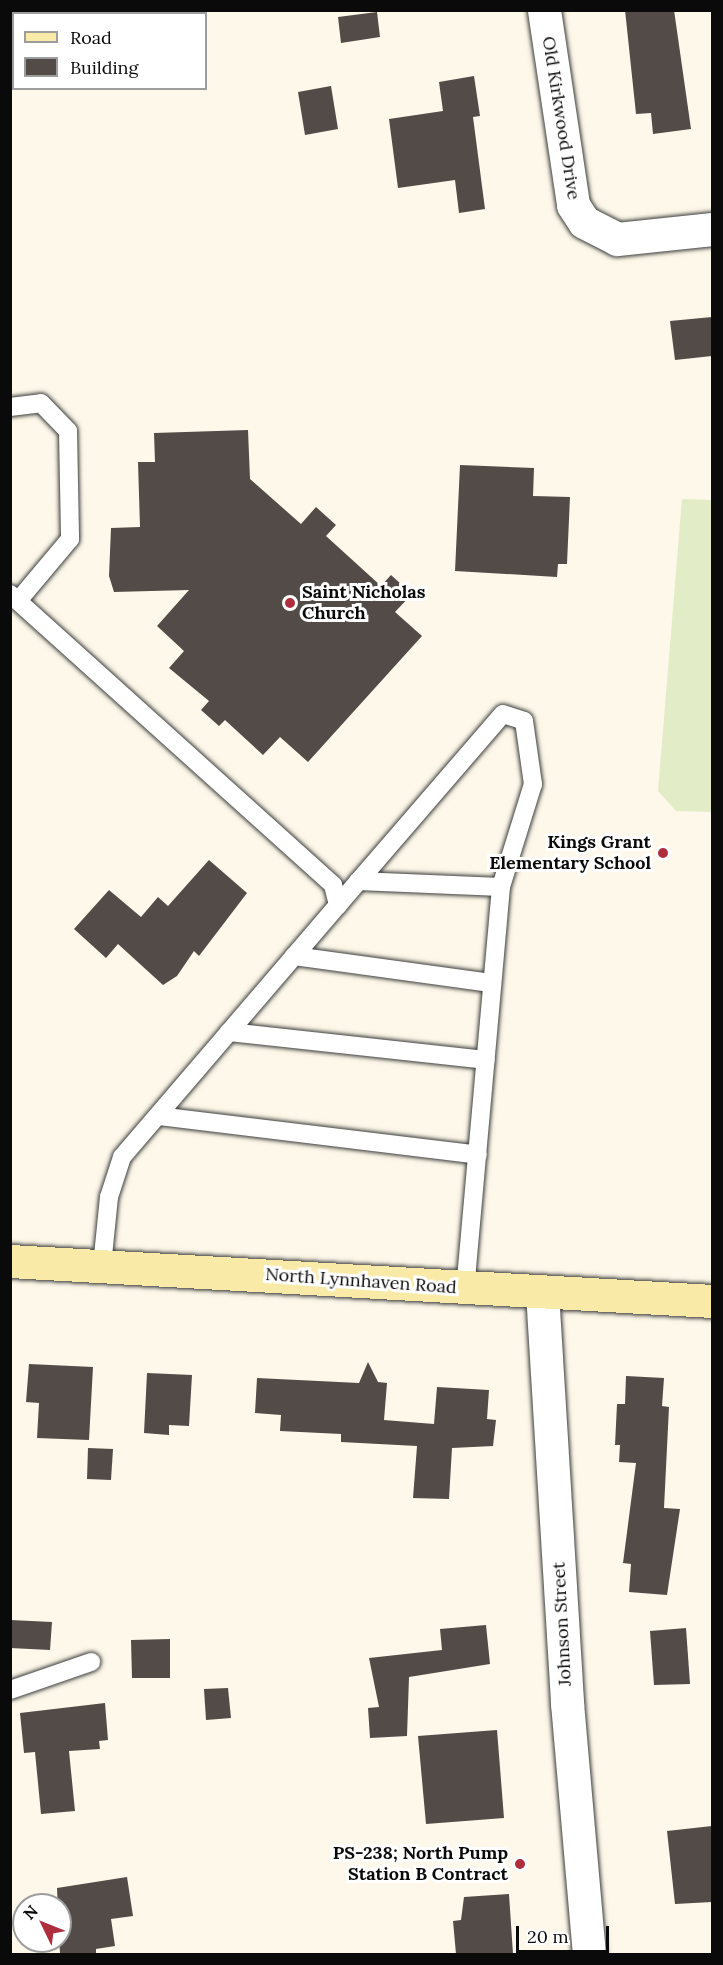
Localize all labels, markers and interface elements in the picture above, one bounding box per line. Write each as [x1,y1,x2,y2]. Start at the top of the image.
legend [12,12,207,90]
text: Road [70,26,112,49]
street label: Old Kirkwood Drive [537,35,585,201]
text: Building [70,56,138,79]
place label: Saint Nicholas Church [302,582,425,624]
marker: Saint Nicholas Church [283,596,297,610]
place label: Kings Grant Elementary School [489,832,651,874]
marker: Kings Grant Elementary School [656,846,670,860]
street label: North Lynnhaven Road [265,1264,457,1298]
street label: Johnson Street [548,1561,576,1687]
place label: PS-238; North Pump Station B Contract [333,1843,508,1886]
marker: PS-238; North Pump Station B Contract [513,1857,527,1871]
north arrow [12,1893,72,1953]
text: N [19,1901,42,1923]
scale bar [519,1914,612,1952]
text: 20 m [527,1925,569,1948]

